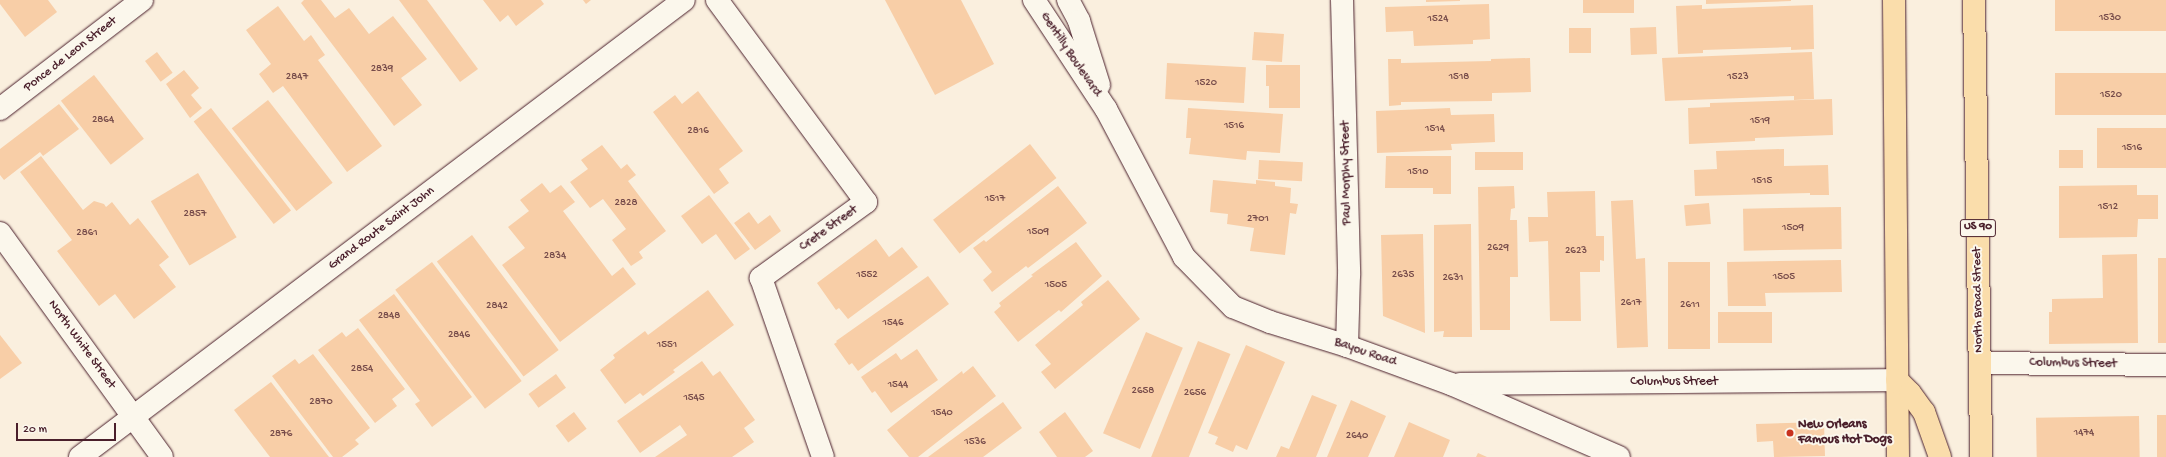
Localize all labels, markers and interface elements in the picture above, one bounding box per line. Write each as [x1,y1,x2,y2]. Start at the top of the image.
street label: Gentilly Boulevard [1036,10,1104,100]
house number: 1530 [2099,11,2121,25]
house number: 1524 [1428,12,1448,26]
street label: Ponce de Leon Street [21,14,121,96]
house number: 2839 [371,62,393,76]
house number: 2847 [286,70,308,84]
house number: 1518 [1449,70,1469,84]
house number: 1523 [1727,70,1749,84]
house number: 1520 [1195,76,1217,90]
house number: 1520 [2100,88,2122,102]
house number: 2864 [92,113,114,127]
house number: 1519 [1750,114,1770,128]
house number: 1516 [1224,119,1244,133]
street label: Paul Morphy Street [1338,121,1356,225]
house number: 1514 [1425,122,1445,136]
house number: 2816 [687,124,709,138]
house number: 1516 [2122,141,2142,155]
house number: 1510 [1408,165,1428,179]
house number: 1515 [1752,174,1772,188]
street label: Grand Route Saint John [326,184,438,274]
house number: 1517 [985,192,1005,206]
house number: 2828 [615,196,637,210]
house number: 1512 [2098,200,2118,214]
street label: Crete Street [797,203,861,255]
house number: 2857 [184,207,206,221]
house number: 2701 [1247,212,1269,226]
road number: US 90 [1959,218,1997,238]
house number: 1509 [1782,221,1804,235]
house number: 1509 [1027,225,1049,239]
house number: 2861 [76,226,98,240]
house number: 2629 [1487,241,1509,255]
house number: 2623 [1565,244,1587,258]
street label: North Broad Street [1970,247,1988,353]
house number: 2834 [544,249,566,263]
house number: 1552 [856,268,878,282]
house number: 2635 [1392,268,1414,282]
house number: 1505 [1773,270,1795,284]
house number: 2631 [1442,271,1464,285]
house number: 1505 [1045,278,1067,292]
house number: 2617 [1620,296,1642,310]
street label: North White Street [44,298,118,392]
house number: 2611 [1680,298,1700,312]
house number: 2842 [486,299,508,313]
house number: 2848 [378,309,400,323]
house number: 1546 [882,316,904,330]
house number: 2846 [448,328,470,342]
street label: Bayou Road [1332,335,1398,371]
house number: 1551 [657,338,677,352]
street label: Columbus Street [2029,355,2117,373]
house number: 2854 [351,362,373,376]
street label: Columbus Street [1630,374,1718,390]
house number: 1544 [888,378,908,392]
house number: 2658 [1132,384,1154,398]
house number: 2656 [1184,386,1206,400]
house number: 1545 [683,391,705,405]
house number: 2870 [309,395,333,409]
house number: 1540 [931,406,953,420]
scale bar [18,415,118,441]
place label: New Orleans Famous Hot Dogs [1798,418,1892,449]
text: 20 m [23,423,47,437]
house number: 1474 [2074,426,2094,440]
house number: 2876 [270,427,292,441]
marker: New Orleans Famous Hot Dogs [1785,428,1795,438]
house number: 2640 [1346,429,1368,443]
house number: 1536 [964,435,986,449]

